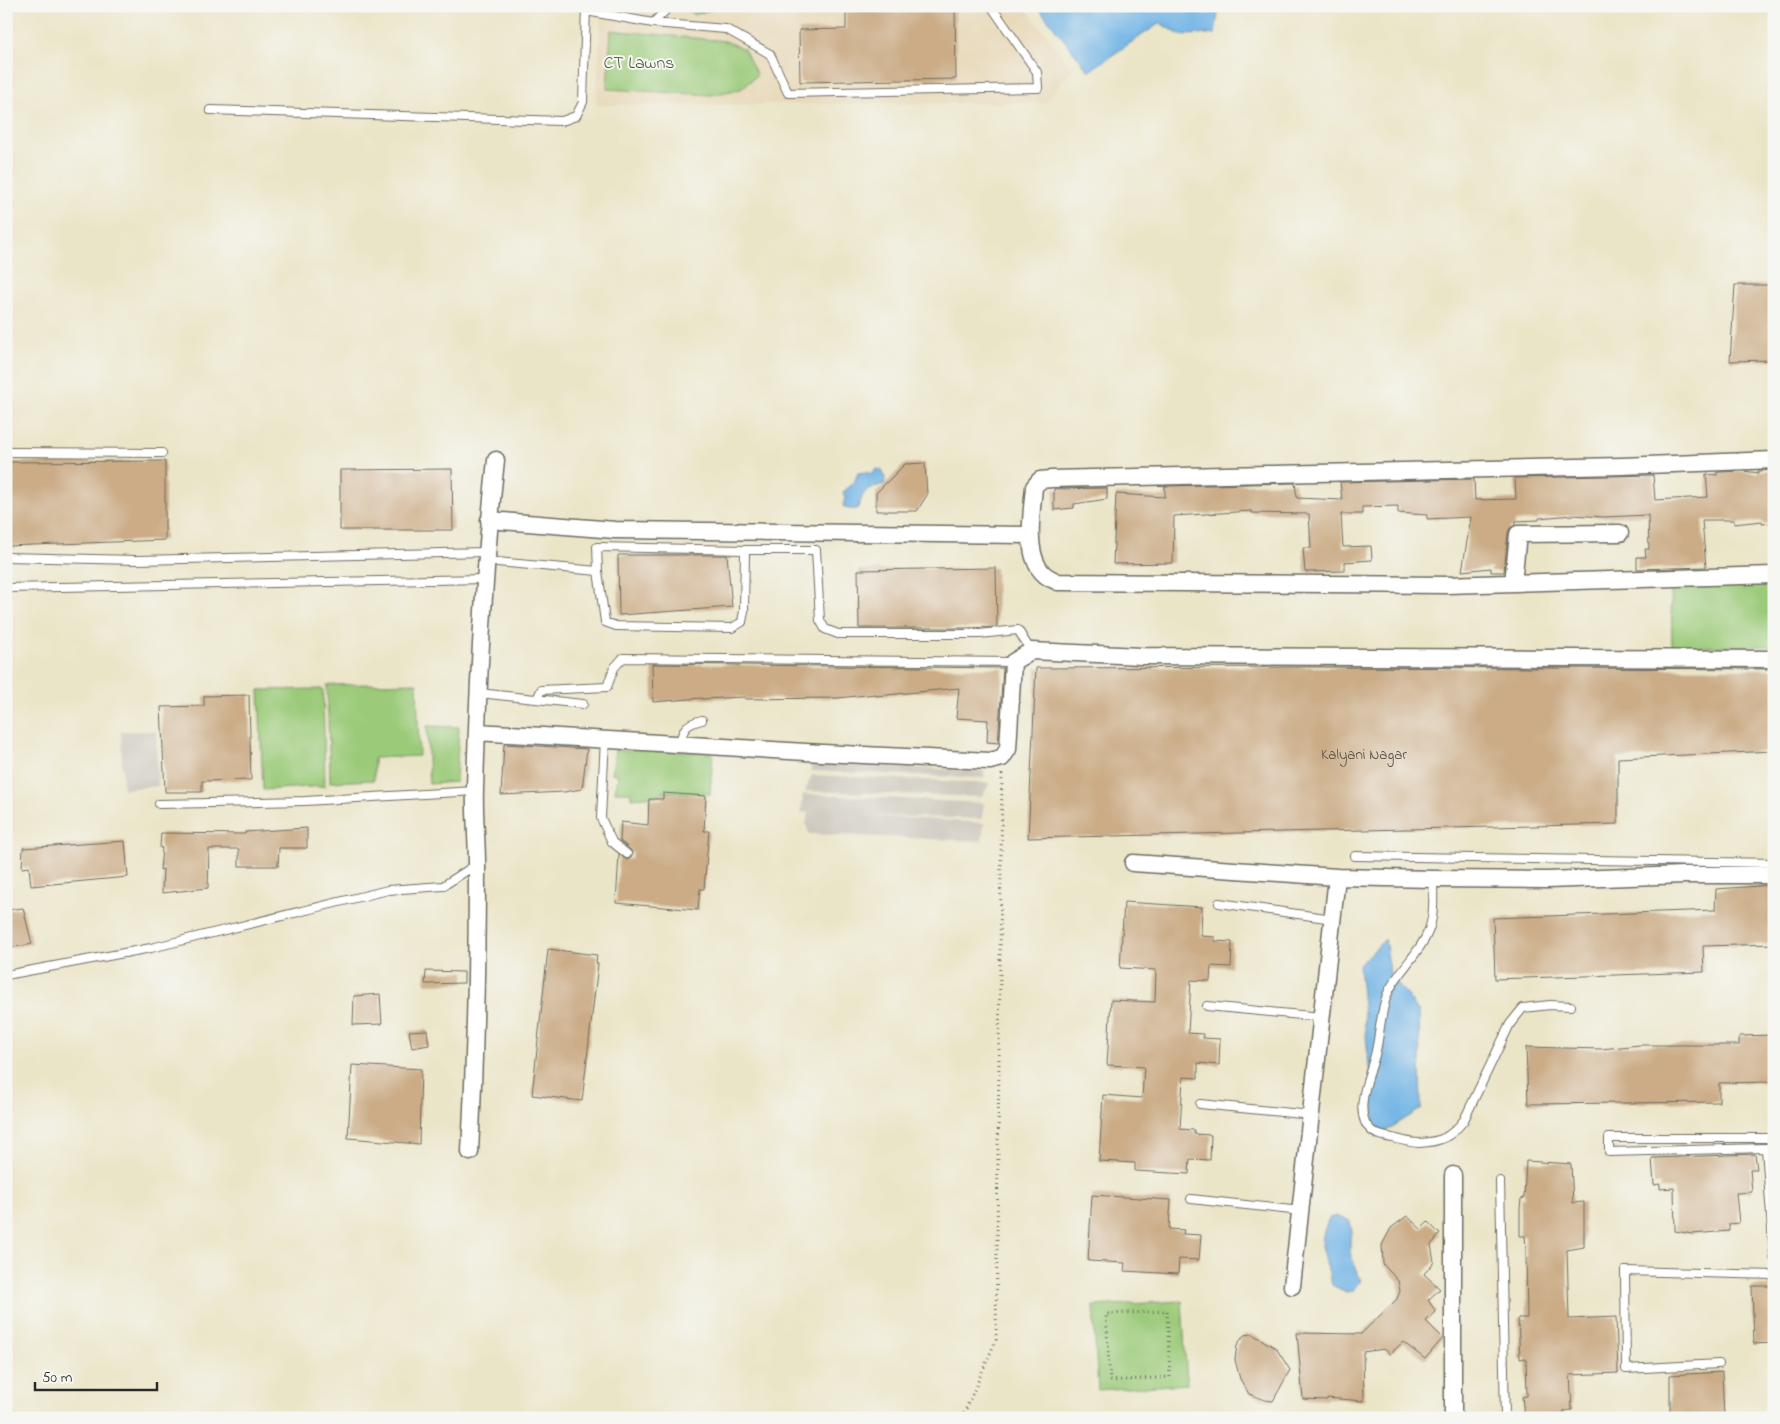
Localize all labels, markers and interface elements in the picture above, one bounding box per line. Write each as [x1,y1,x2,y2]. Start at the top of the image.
park label: CT Lawns [604,51,674,77]
house number: Kalyani Nagar [1321,744,1407,767]
scale bar [35,1359,158,1391]
text: 50 m [42,1367,73,1389]

